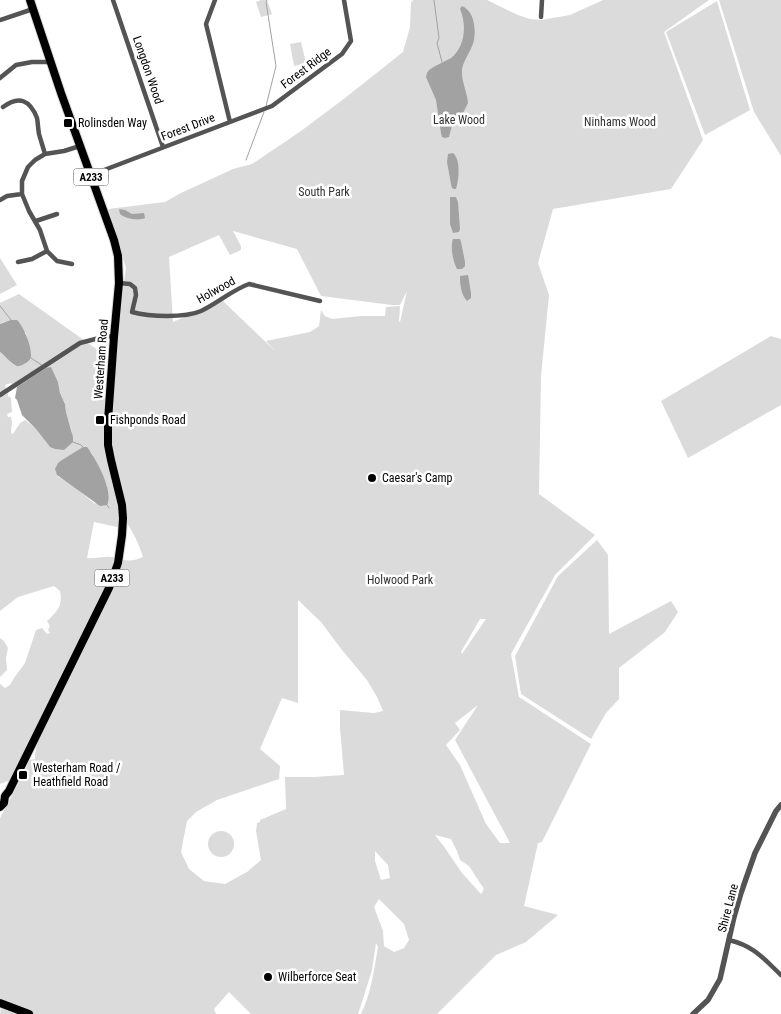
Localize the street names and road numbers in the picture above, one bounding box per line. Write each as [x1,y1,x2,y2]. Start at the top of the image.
street label: Longdon Wood [130,34,166,106]
street label: Forest Ridge [278,44,334,91]
street label: Forest Drive [159,110,217,144]
road number: A233 [74,168,108,186]
street label: Holwood [194,274,238,306]
street label: Westerham Road [91,318,111,400]
road number: A233 [94,570,130,586]
street label: Shire Lane [715,882,741,934]

